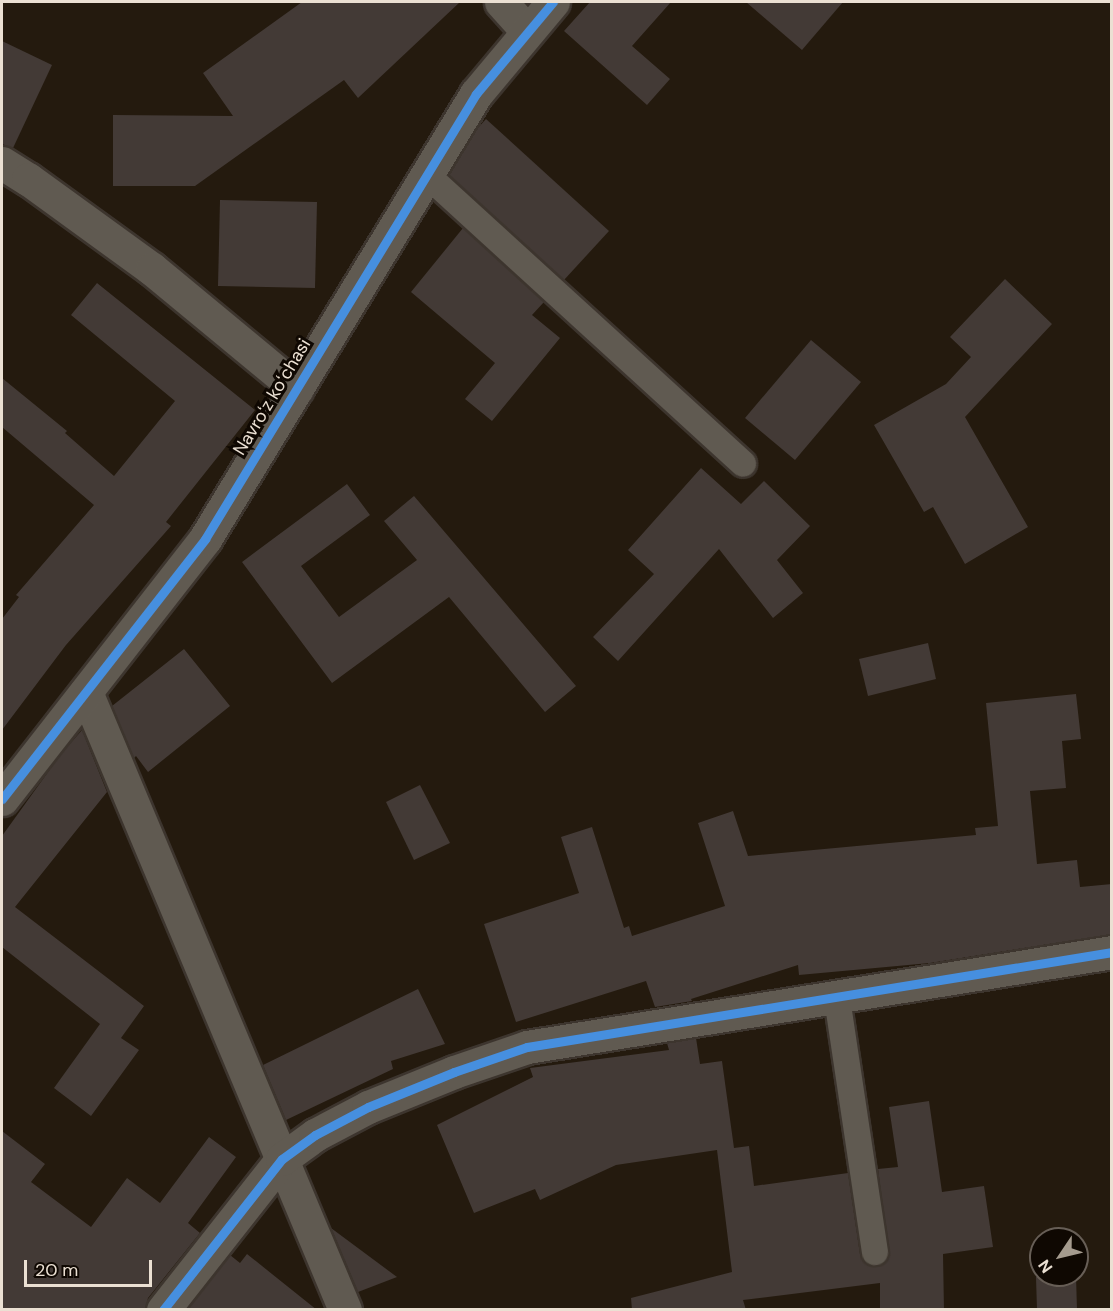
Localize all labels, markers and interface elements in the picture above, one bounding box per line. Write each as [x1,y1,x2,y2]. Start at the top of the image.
street label: Navroʻz koʻchasi [229,335,315,459]
north arrow [1029,1227,1089,1287]
scale bar [27,1248,154,1286]
text: N [1034,1256,1057,1277]
text: 20 m [35,1258,78,1282]

